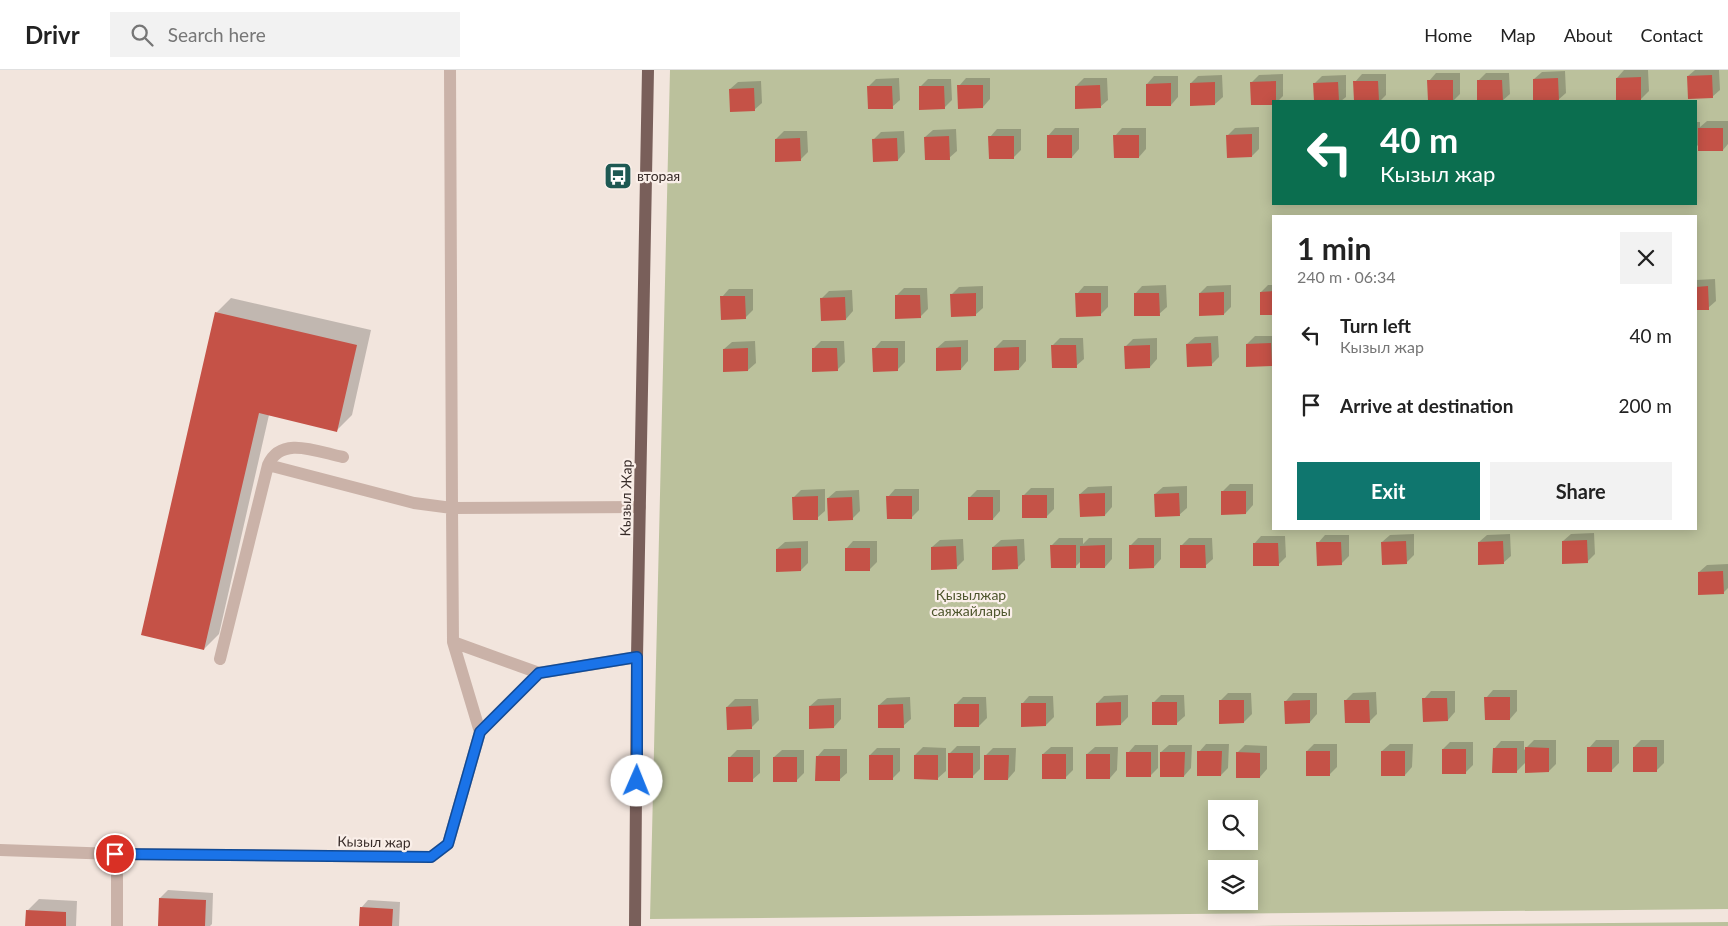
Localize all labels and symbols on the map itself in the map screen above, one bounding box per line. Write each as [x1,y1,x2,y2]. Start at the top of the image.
bus stop icon: вторая [603,161,633,191]
place label: вторая [637,167,680,184]
street label: Кызыл Жар [616,459,635,537]
park label: Қызылжар саяжайлары [931,586,1011,619]
position arrow [610,754,662,806]
street label: Кызыл жар [337,832,411,851]
pin [94,833,136,875]

